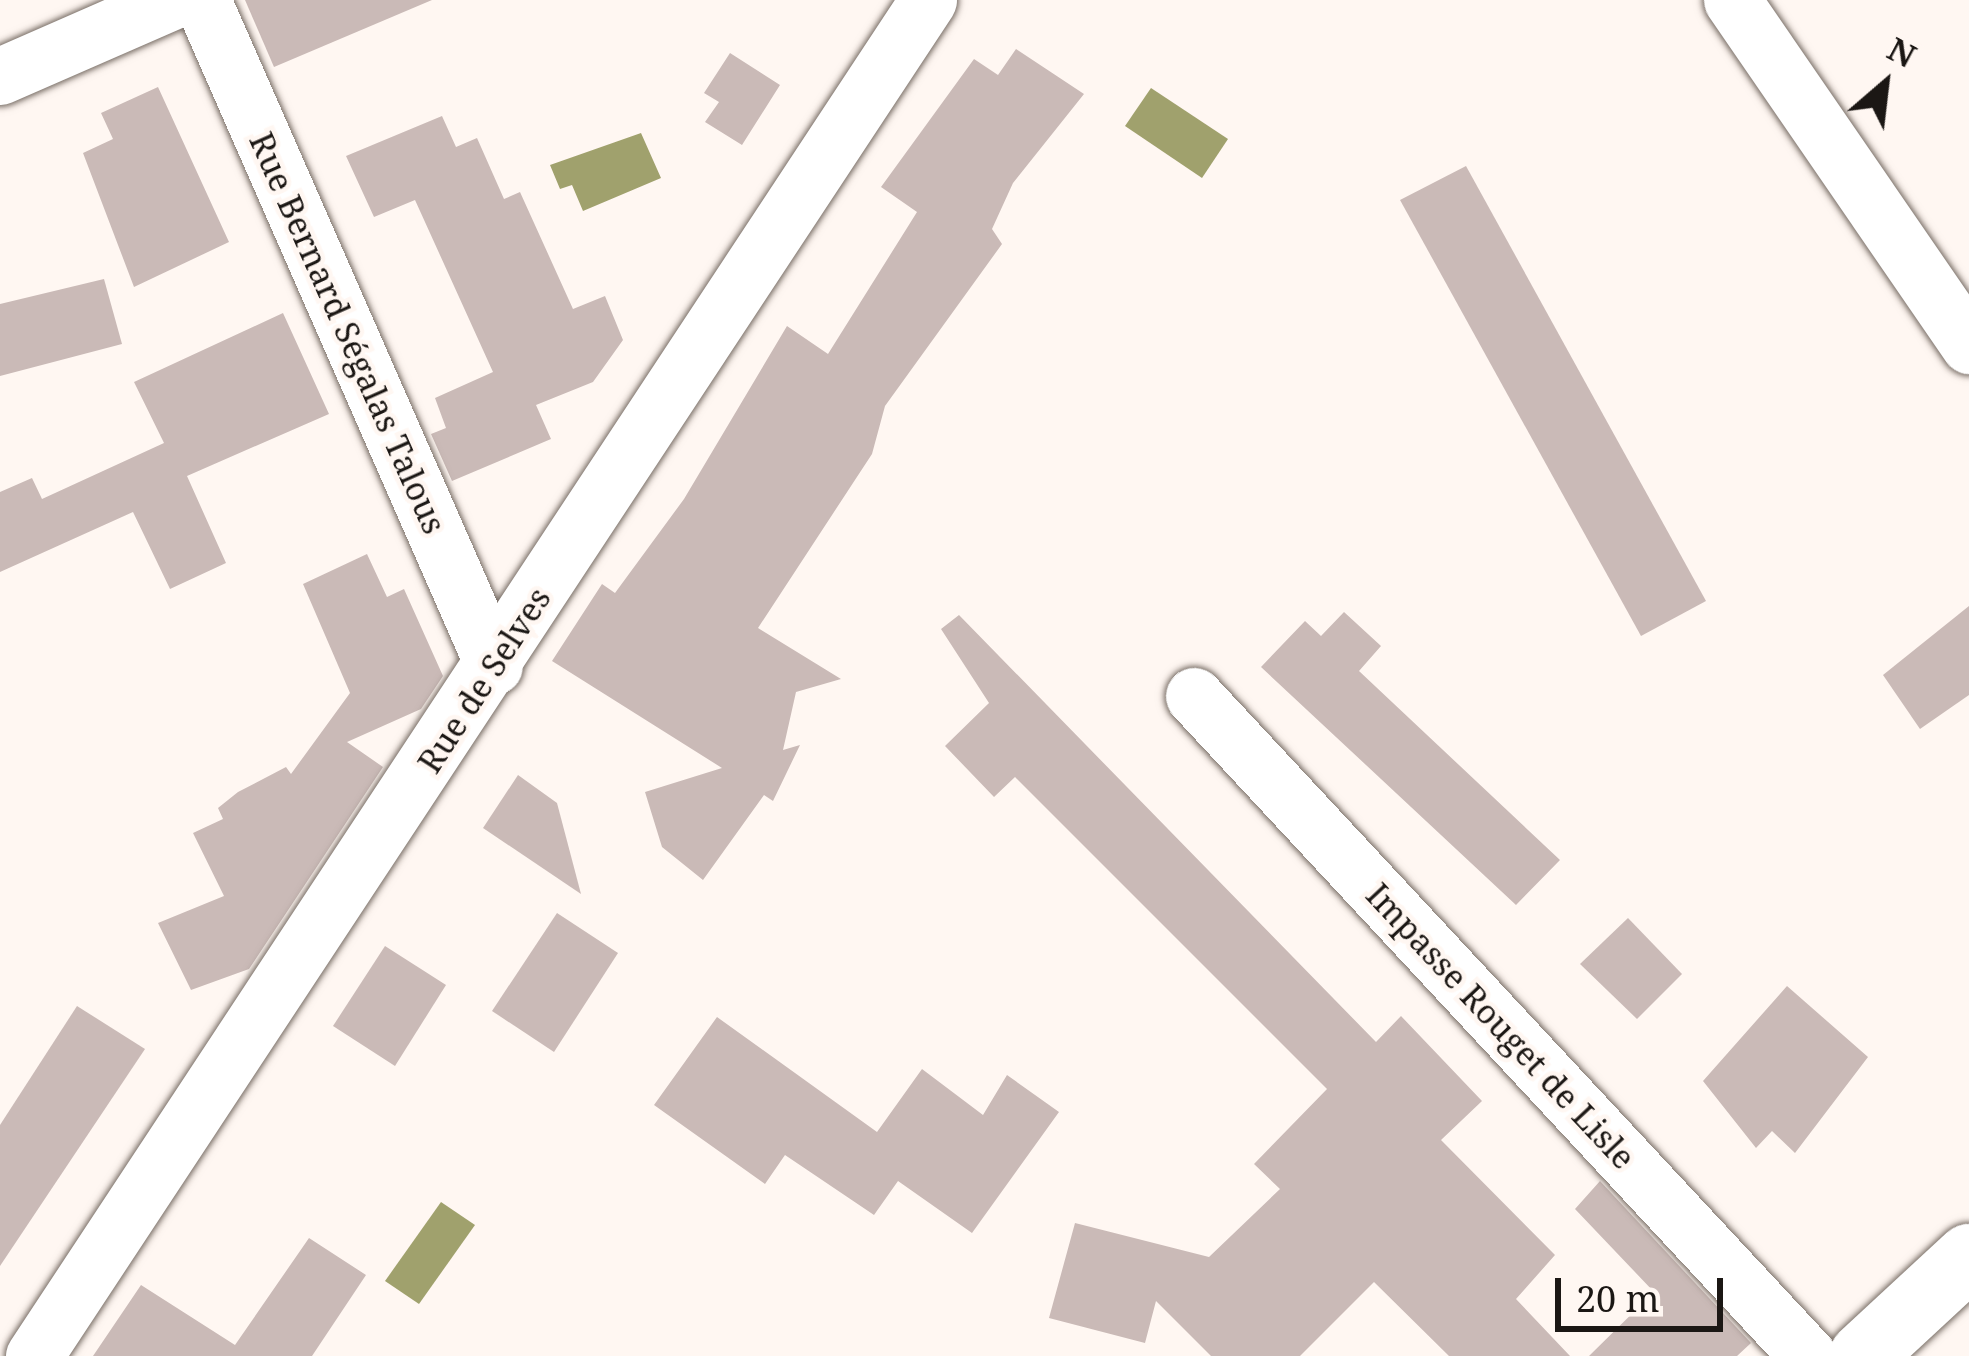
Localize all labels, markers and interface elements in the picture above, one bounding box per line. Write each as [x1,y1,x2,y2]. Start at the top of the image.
north arrow [1825,24,1945,144]
text: N [1880,26,1924,78]
street label: Rue Bernard Ségalas Talous [241,126,455,540]
street label: Rue de Selves [409,580,559,780]
street label: Impasse Rouget de Lisle [1358,875,1644,1177]
scale bar [1561,1254,1729,1328]
text: 20 m [1576,1274,1660,1323]

